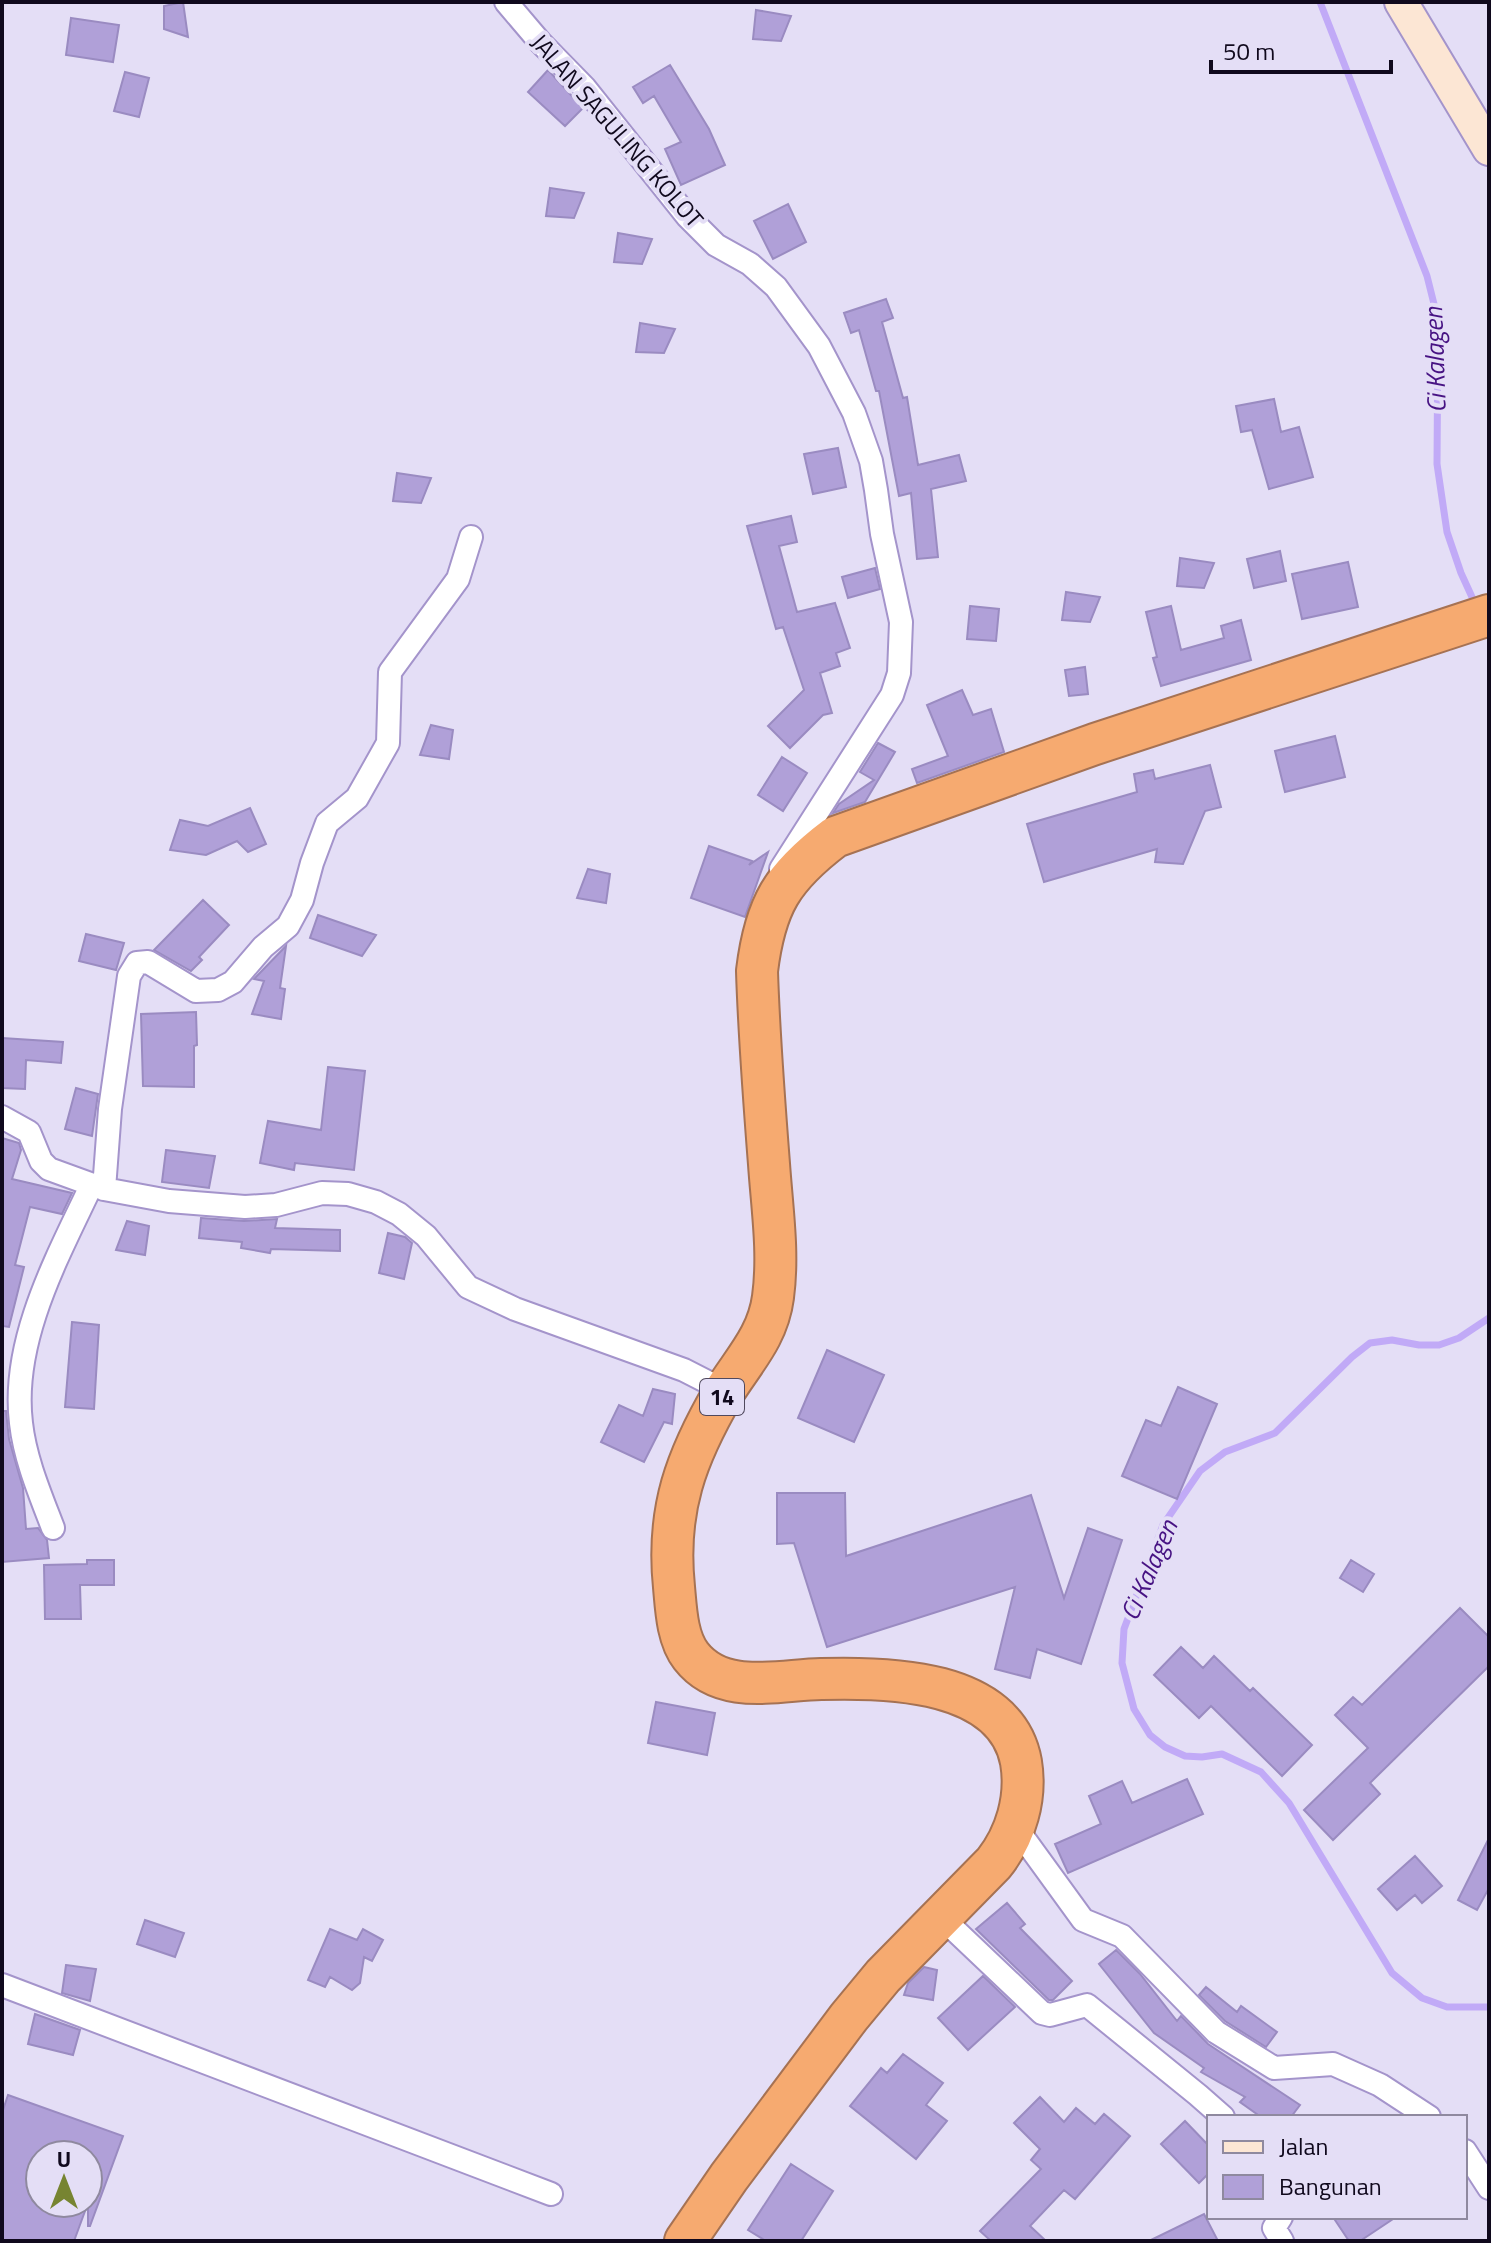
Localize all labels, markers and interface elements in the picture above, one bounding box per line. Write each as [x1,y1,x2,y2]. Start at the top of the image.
scale bar [1211,24,1391,74]
street label: JALAN SAGULING KOLOT [523,25,713,236]
text: 50 m [1223,33,1275,69]
water label: Ci Kalagen [1413,305,1456,414]
road number: 14 [700,1379,744,1415]
water label: Ci Kalagen [1110,1512,1188,1626]
legend [1207,2115,1467,2219]
text: Jalan [1279,2128,1328,2164]
north arrow [24,2139,104,2219]
text: U [57,2142,71,2176]
text: Bangunan [1279,2168,1382,2204]

